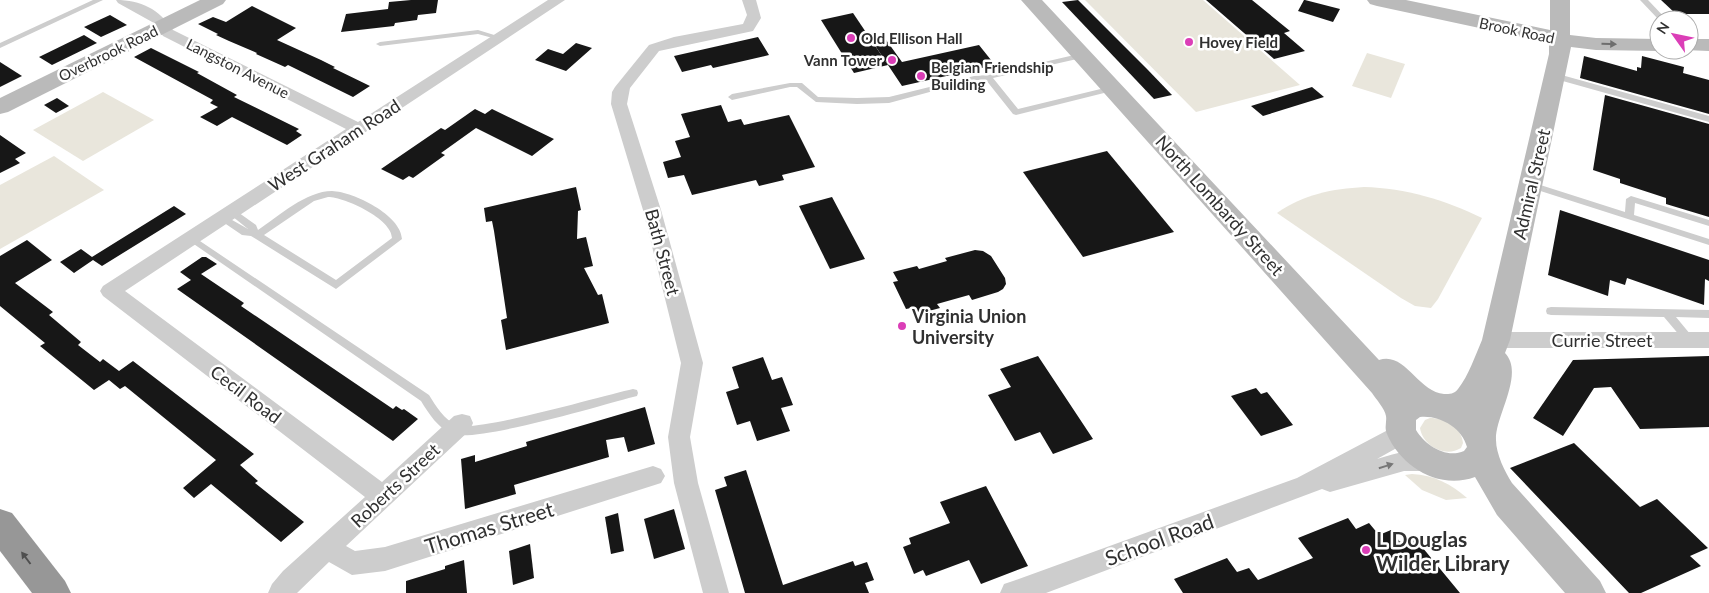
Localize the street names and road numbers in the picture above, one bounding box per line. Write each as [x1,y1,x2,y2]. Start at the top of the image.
street label: Brook Road [1478,13,1556,47]
street label: Overbrook Road [55,21,161,85]
street label: Langston Avenue [184,34,293,102]
street label: West Graham Road [264,94,404,196]
street label: Admiral Street [1508,126,1555,241]
street label: North Lombardy Street [1151,130,1289,280]
street label: Bath Street [641,206,685,298]
street label: Currie Street [1552,329,1653,351]
street label: Cecil Road [206,360,286,428]
street label: Roberts Street [346,438,444,532]
street label: Thomas Street [422,495,557,558]
street label: School Road [1101,508,1217,570]

